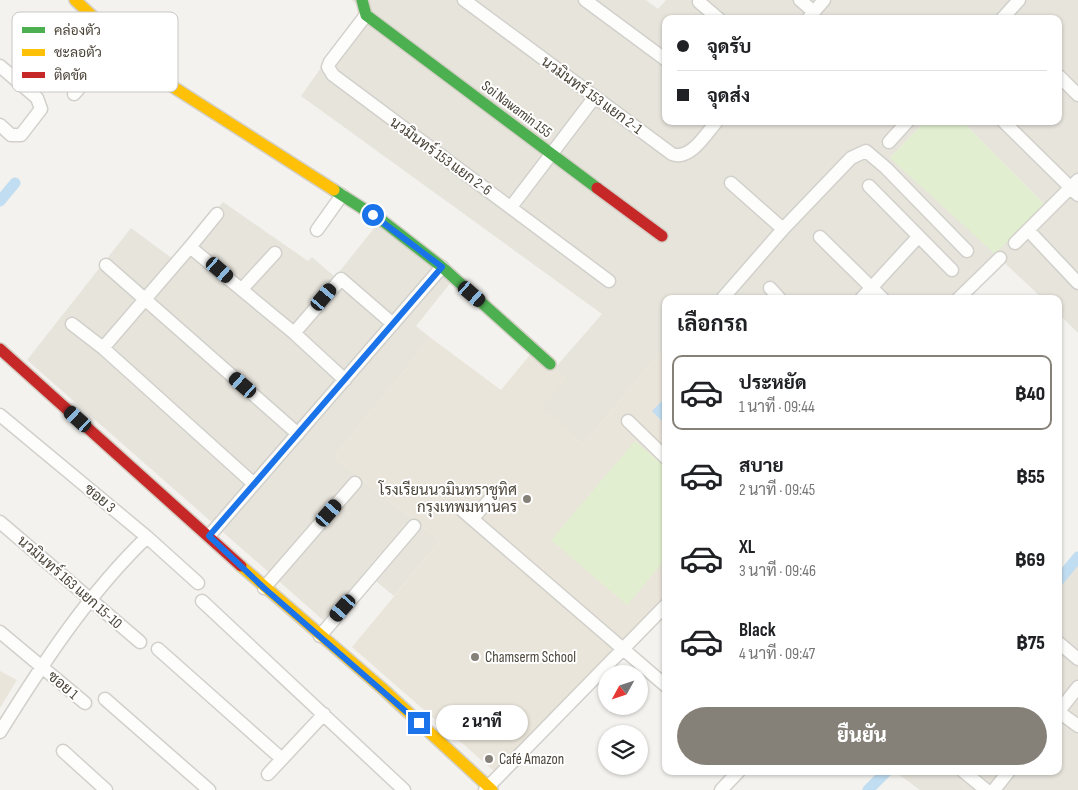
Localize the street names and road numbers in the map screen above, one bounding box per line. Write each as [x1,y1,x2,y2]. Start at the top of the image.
street label: นวมินทร์ 153 แยก 2-1 [537,51,647,139]
street label: Soi Nawamin 155 [478,77,556,142]
street label: นวมินทร์ 153 แยก 2-6 [386,112,496,200]
street label: ซอย 3 [80,480,119,517]
street label: นวมินทร์ 163 แยก 15-10 [13,531,127,633]
street label: ซอย 1 [43,667,82,704]

